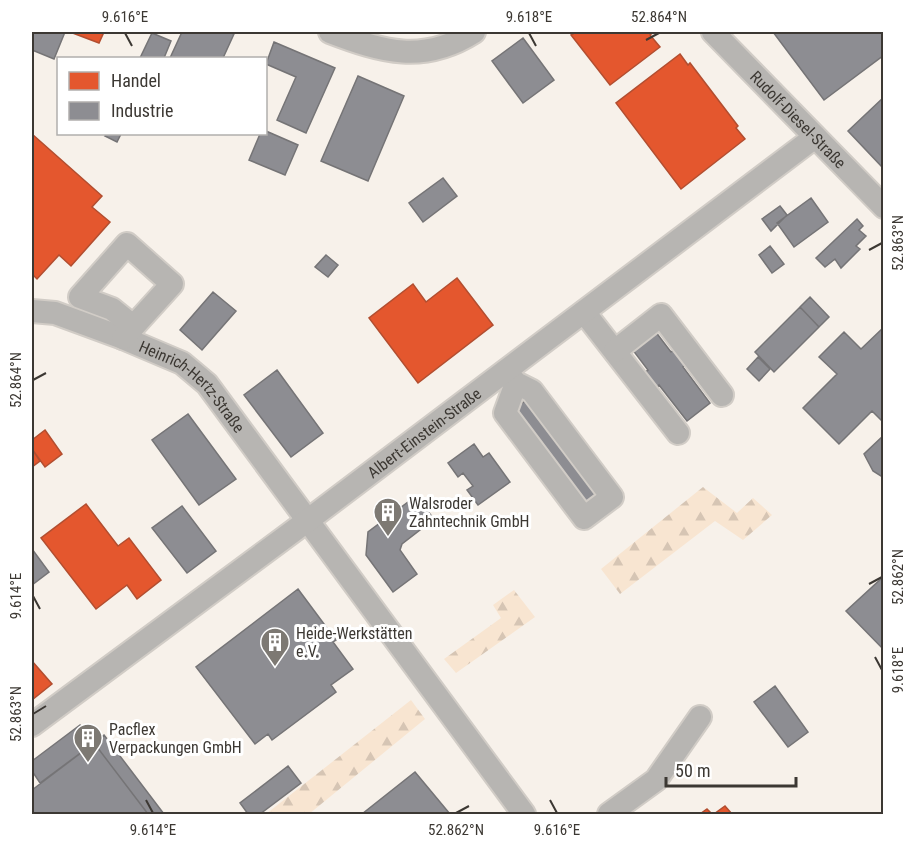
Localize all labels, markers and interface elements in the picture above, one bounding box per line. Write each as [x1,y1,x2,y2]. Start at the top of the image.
text: 9.616°E [102,8,148,26]
text: 9.618°E [506,8,552,26]
text: 52.864°N [631,8,687,26]
legend [57,57,267,135]
street label: Rudolf-Diesel-Straße [746,67,850,172]
text: Handel [111,70,161,91]
text: Industrie [111,100,173,121]
text: 52.863°N [889,215,907,271]
street label: Heinrich-Hertz-Straße [136,337,249,436]
text: 52.864°N [7,352,25,408]
street label: Albert-Einstein-Straße [364,384,485,482]
place label: Walsroder Zahntechnik GmbH [409,494,529,531]
building icon: Walsroder Zahntechnik GmbH [372,496,404,538]
text: 52.862°N [889,549,907,605]
text: 9.614°E [7,573,25,619]
place label: Heide-Werkstätten e.V. [296,624,412,661]
building icon: Heide-Werkstätten e.V. [259,626,291,668]
text: 9.618°E [889,647,907,693]
text: 52.863°N [7,686,25,742]
place label: Pacflex Verpackungen GmbH [109,720,242,757]
building icon: Pacflex Verpackungen GmbH [72,722,104,764]
scale bar [666,750,796,788]
text: 50 m [675,760,710,781]
text: 9.614°E [130,821,176,839]
text: 52.862°N [428,821,484,839]
text: 9.616°E [534,821,580,839]

